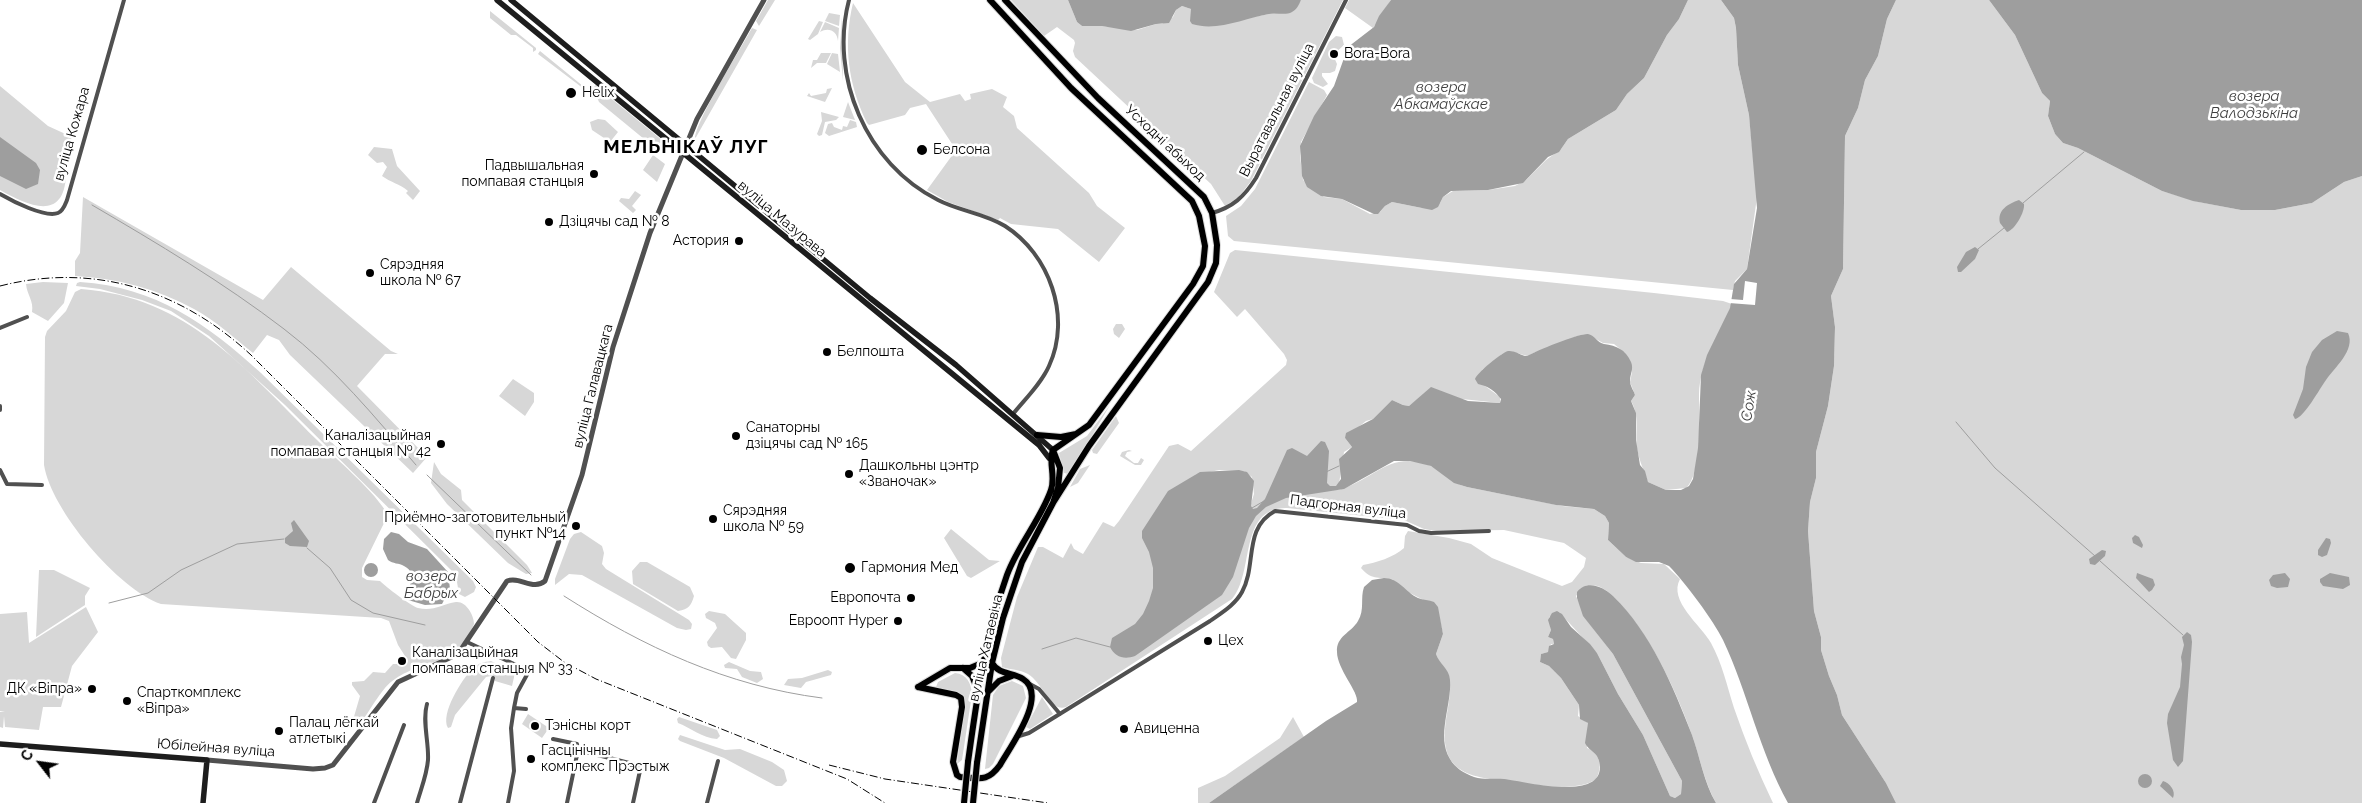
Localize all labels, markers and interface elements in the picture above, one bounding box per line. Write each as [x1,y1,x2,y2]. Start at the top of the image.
street label: Выратавальная вуліца [1236,40,1318,180]
place label: Bora-Bora [1344,46,1410,62]
marker: Bora-Bora [1328,48,1340,60]
water label: возера Абкамаўскае [1394,78,1488,113]
street label: вуліца Кожара [51,85,93,183]
place label: Helix [582,85,614,101]
marker: Helix [564,86,578,100]
water label: возера Валодзькіна [2210,87,2298,122]
street label: Усходні абыход [1121,101,1209,185]
district label: МЕЛЬНІКАЎ ЛУГ [602,136,770,158]
place label: Белсона [933,142,990,158]
marker: Белсона [915,143,929,157]
place label: Падвышальная помпавая станцыя [461,158,584,190]
marker: Падвышальная помпавая станцыя [588,168,600,180]
street label: вуліца Мазурава [734,177,830,261]
place label: Дзіцячы сад № 8 [559,214,669,230]
marker: Дзіцячы сад № 8 [543,216,555,228]
place label: Астория [673,233,729,249]
marker: Астория [733,235,745,247]
place label: Сярэдняя школа № 67 [380,257,461,290]
marker: Сярэдняя школа № 67 [364,267,376,279]
street label: вуліца Галавацкага [569,322,617,450]
place label: Белпошта [837,344,904,360]
marker: Белпошта [821,346,833,358]
water label: Сож [1738,389,1760,423]
place label: Санаторны дзіцячы сад № 165 [746,420,868,452]
place label: Каналізацыйная помпавая станцыя № 42 [270,428,431,461]
marker: Санаторны дзіцячы сад № 165 [730,430,742,442]
marker: Каналізацыйная помпавая станцыя № 42 [435,438,447,450]
place label: Дашкольны цэнтр «Званочак» [859,458,979,491]
marker: Дашкольны цэнтр «Званочак» [843,468,855,480]
street label: Падгорная вуліца [1289,492,1407,522]
place label: Сярэдняя школа № 59 [723,503,804,536]
place label: Приёмно-заготовительный пункт №14 [384,510,566,542]
marker: Сярэдняя школа № 59 [707,513,719,525]
marker: Приёмно-заготовительный пункт №14 [570,520,582,532]
place label: Гармония Мед [861,560,958,576]
marker: Гармония Мед [843,561,857,575]
water label: возера Бабрых [404,567,458,602]
place label: Европочта [830,590,901,606]
marker: Европочта [905,592,917,604]
street label: вуліца Хатаевіча [965,593,1007,703]
place label: Евроопт Hyper [789,613,888,629]
marker: Евроопт Hyper [892,615,904,627]
place label: Цех [1218,633,1244,649]
marker: Цех [1202,635,1214,647]
place label: Каналізацыйная помпавая станцыя № 33 [412,645,573,678]
marker: Каналізацыйная помпавая станцыя № 33 [396,655,408,667]
place label: ДК «Віпра» [6,681,82,697]
marker: ДК «Віпра» [86,683,98,695]
place label: Спарткомплекс «Віпра» [137,685,241,718]
marker: Спарткомплекс «Віпра» [121,695,133,707]
place label: Палац лёгкай атлетыкі [289,715,379,748]
place label: Тэнісны корт [545,718,631,734]
marker: Тэнісны корт [529,720,541,732]
place label: Авиценна [1134,721,1200,737]
marker: Авиценна [1118,723,1130,735]
marker: Палац лёгкай атлетыкі [273,725,285,737]
street label: Юбілейная вуліца [156,735,276,761]
north arrow [15,738,65,788]
place label: Гасцінічны комплекс Прэстыж [541,743,670,776]
text: С [18,747,36,764]
marker: Гасцінічны комплекс Прэстыж [525,753,537,765]

